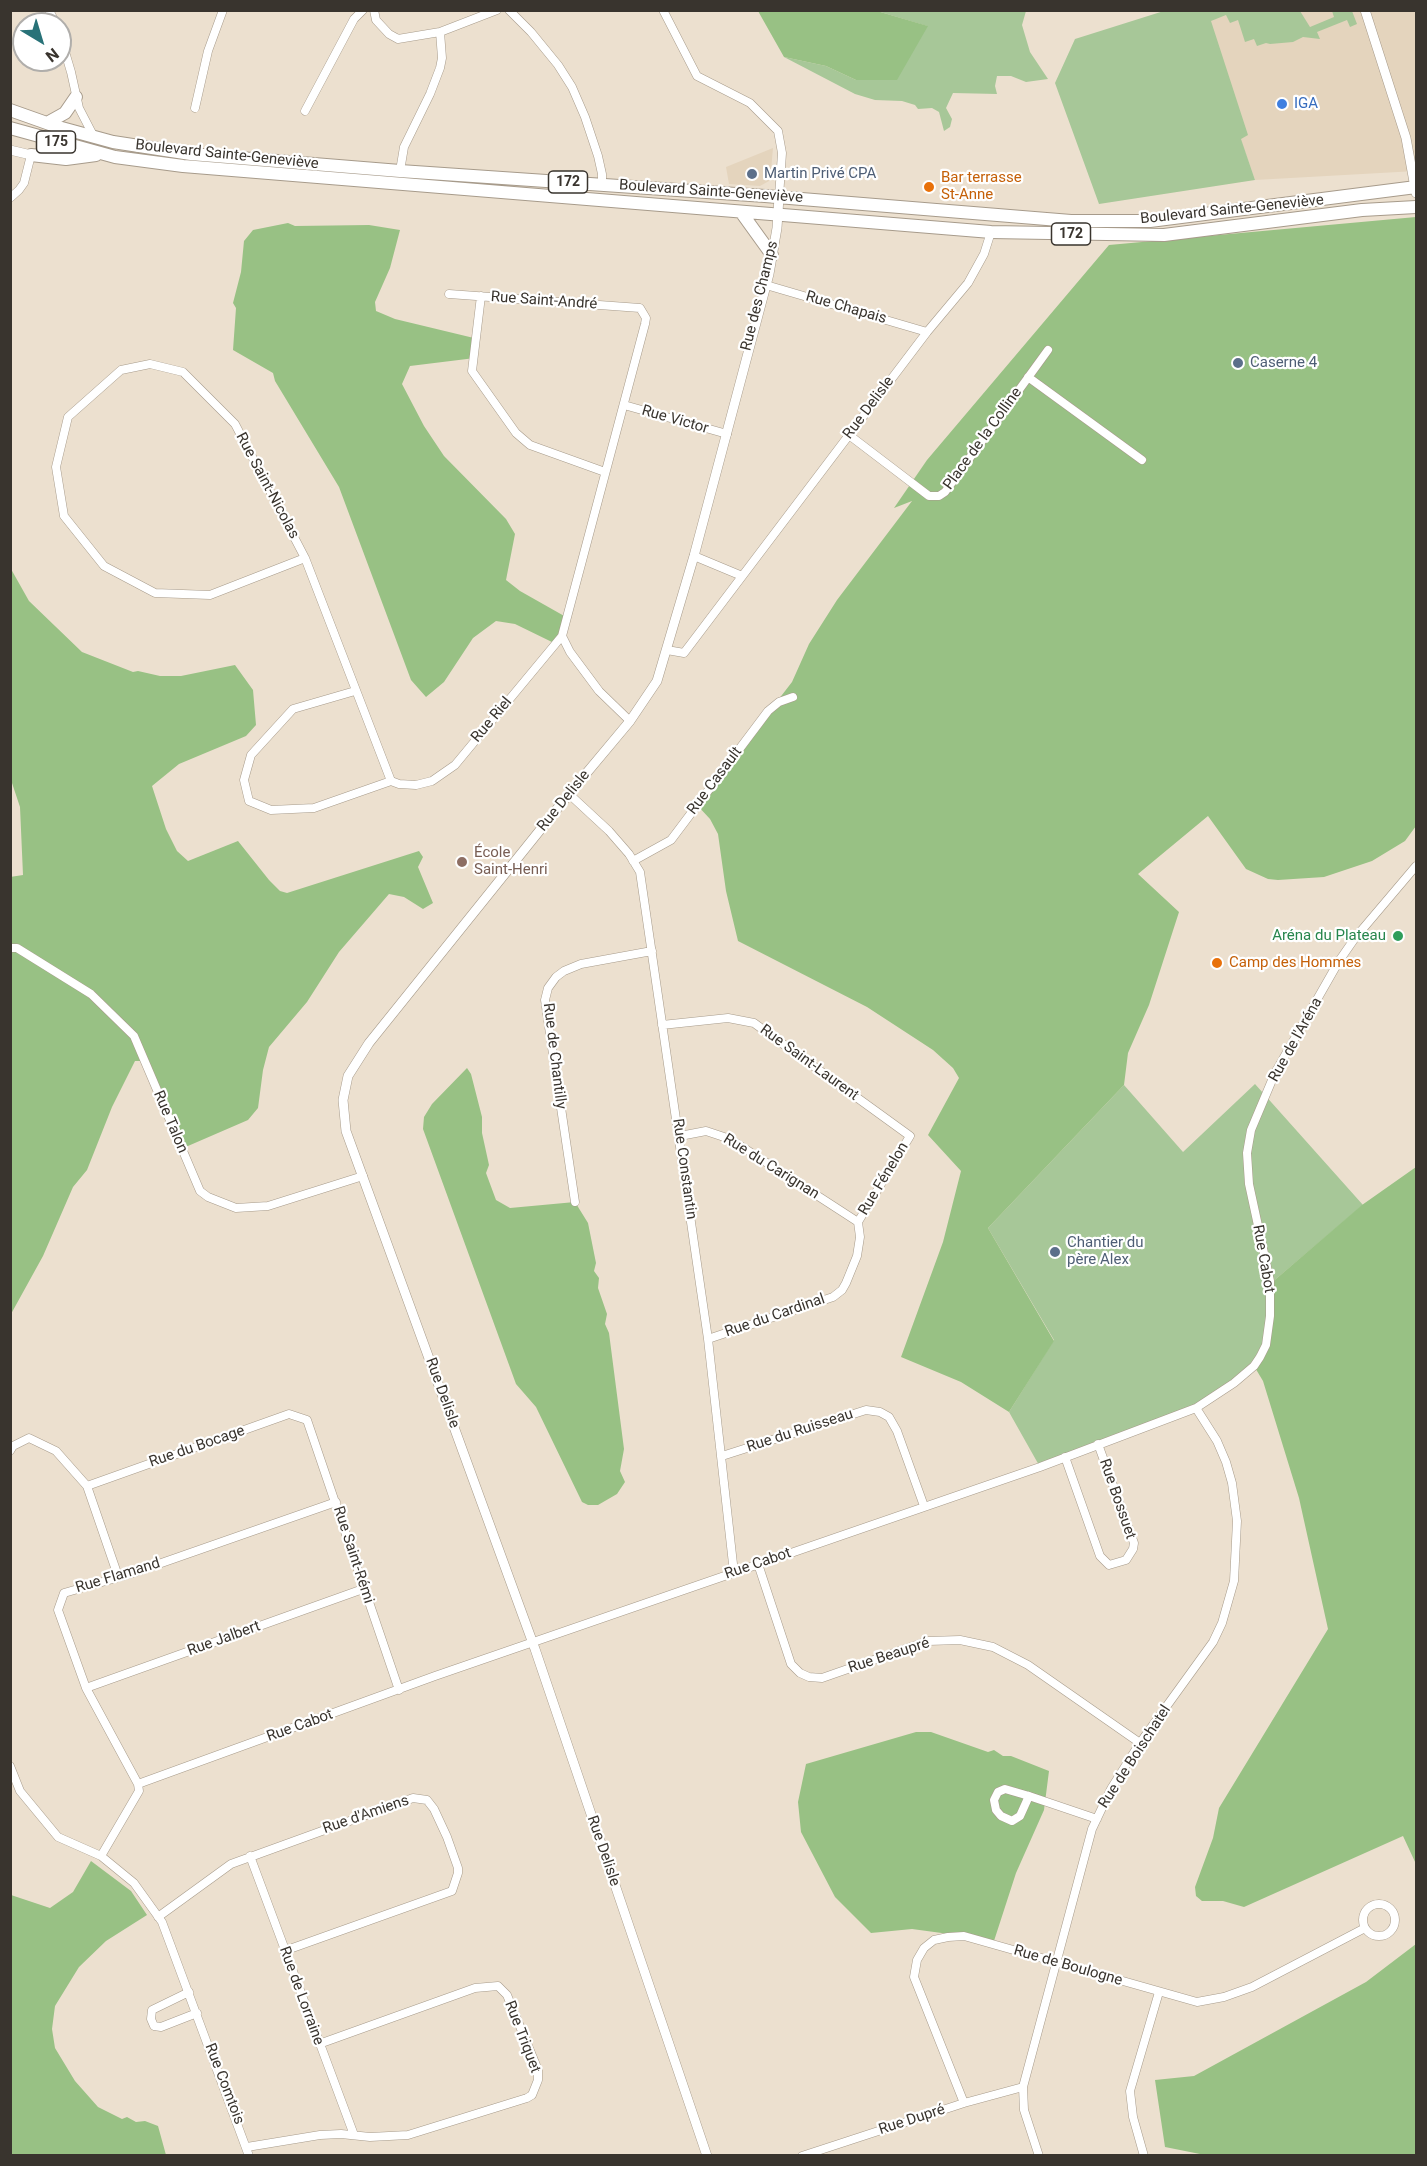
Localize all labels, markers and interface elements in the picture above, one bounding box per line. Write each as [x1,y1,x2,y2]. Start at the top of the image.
north arrow [12,12,72,72]
text: N [42,44,62,66]
place label: IGA [1294,95,1318,113]
marker: IGA [1275,97,1289,111]
road number: 175 [36,131,76,153]
street label: Boulevard Sainte-Geneviève [134,136,320,174]
place label: Martin Privé CPA [764,165,876,183]
marker: Martin Privé CPA [745,167,759,181]
place label: Bar terrasse St-Anne [941,169,1022,204]
road number: 172 [548,171,588,193]
street label: Boulevard Sainte-Geneviève [618,177,804,207]
marker: Bar terrasse St-Anne [922,180,936,194]
street label: Boulevard Sainte-Geneviève [1139,191,1325,229]
road number: 172 [1052,223,1090,245]
street label: Rue des Champs [738,239,782,353]
street label: Rue Saint-André [490,288,598,314]
street label: Rue Chapais [803,288,889,328]
place label: Caserne 4 [1250,354,1317,372]
marker: Caserne 4 [1231,356,1245,370]
street label: Rue Delisle [840,373,898,443]
street label: Place de la Colline [940,384,1026,494]
street label: Rue Victor [640,402,710,438]
street label: Rue Saint-Nicolas [231,430,303,542]
street label: Rue Riel [468,694,516,746]
street label: Rue Casault [684,744,746,818]
street label: Rue Delisle [534,767,594,835]
place label: École Saint-Henri [474,844,548,879]
marker: École Saint-Henri [455,855,469,869]
place label: Aréna du Plateau [1272,927,1386,945]
marker: Aréna du Plateau [1391,929,1405,943]
place label: Camp des Hommes [1229,954,1361,972]
marker: Camp des Hommes [1210,956,1224,970]
street label: Rue de l'Aréna [1265,995,1327,1085]
street label: Rue de Chantilly [539,1002,569,1110]
street label: Rue Saint-Laurent [756,1021,862,1105]
street label: Rue Talon [149,1088,191,1156]
street label: Rue Constantin [668,1117,700,1221]
street label: Rue du Carignan [720,1130,822,1204]
street label: Rue Fénelon [855,1139,913,1219]
street label: Rue Cabot [1248,1223,1278,1295]
place label: Chantier du père Alex [1067,1234,1144,1269]
marker: Chantier du père Alex [1048,1245,1062,1259]
street label: Rue du Cardinal [723,1290,827,1342]
street label: Rue Delisle [421,1355,463,1431]
street label: Rue du Ruisseau [745,1405,855,1457]
street label: Rue du Bocage [147,1422,247,1472]
street label: Rue Bossuet [1095,1456,1139,1542]
street label: Rue Saint-Rémi [329,1504,377,1606]
street label: Rue Cabot [722,1544,794,1584]
street label: Rue Flamand [74,1555,162,1597]
street label: Rue Jalbert [185,1618,263,1660]
street label: Rue Beaupré [846,1634,932,1678]
street label: Rue de Boischatel [1095,1702,1175,1812]
street label: Rue Cabot [265,1706,335,1746]
street label: Rue d'Amiens [321,1792,411,1838]
street label: Rue Delisle [583,1813,623,1889]
street label: Rue de Boulogne [1012,1942,1124,1990]
street label: Rue de Lorraine [275,1944,327,2048]
street label: Rue Triquet [500,1998,544,2076]
street label: Rue Comtois [200,2041,248,2127]
street label: Rue Dupré [877,2101,947,2139]

